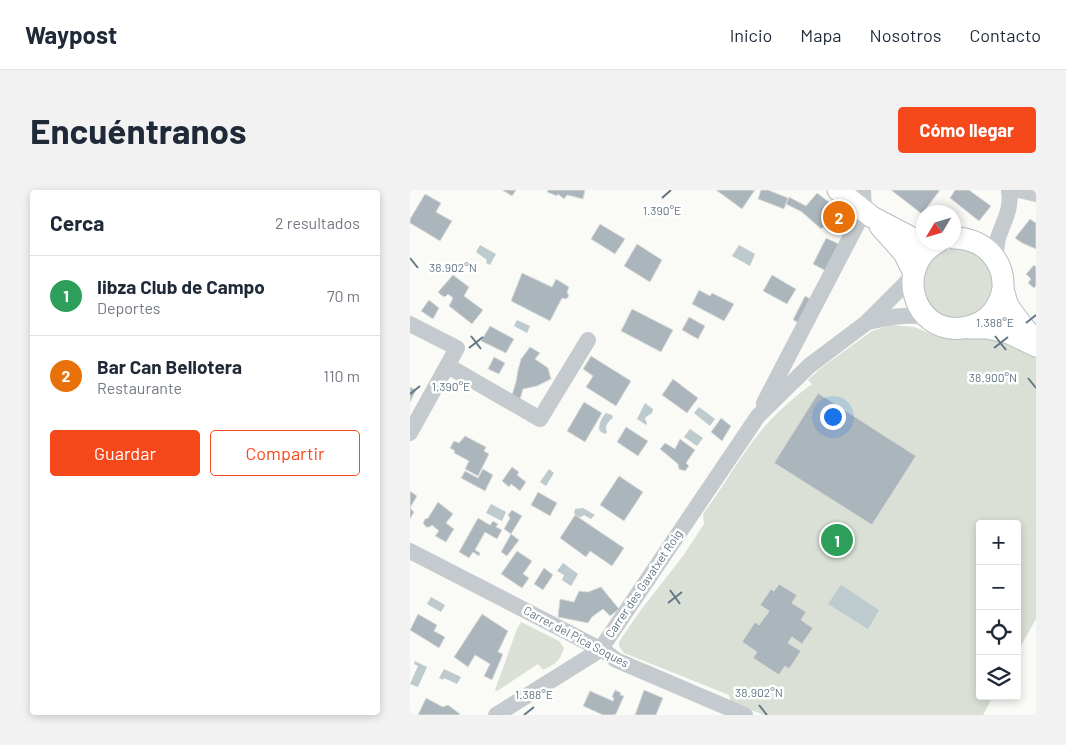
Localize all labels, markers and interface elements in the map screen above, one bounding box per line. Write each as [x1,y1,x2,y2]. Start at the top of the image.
text: Waypost [25,20,117,49]
text: Inicio [730,24,772,46]
text: Mapa [800,24,842,46]
text: Nosotros [870,24,941,46]
text: Contacto [969,24,1041,46]
button: Cómo llegar [898,107,1036,153]
text: Encuéntranos [30,109,247,151]
pin: 2 [823,198,855,236]
text: 1.390°E [643,203,681,217]
north arrow [916,205,961,250]
text: Cerca [50,210,104,235]
text: 2 resultados [275,213,360,232]
text: 38.902°N [429,260,477,274]
text: Iibza Club de Campo [97,275,265,298]
text: 1 [63,286,69,305]
text: 70 m [327,286,360,305]
text: Deportes [97,298,161,317]
text: 1.388°E [976,315,1014,329]
text: Bar Can Bellotera [97,355,242,378]
text: 2 [62,366,70,385]
text: 110 m [323,366,360,385]
text: 38.900°N [969,370,1017,384]
text: Restaurante [97,378,182,397]
text: 1.390°E [432,379,470,393]
your location [820,404,846,430]
button: Guardar [50,430,200,476]
button: Compartir [210,430,360,476]
map controls [976,520,1021,700]
button: + [976,520,1021,565]
pin: 1 [821,521,853,559]
street label: Carrer des Gavatxet Roig [602,527,685,640]
button: − [976,565,1021,610]
street label: Carrer del Pica Soques [522,602,632,670]
button: locate [976,610,1021,655]
button: layers [976,655,1021,700]
text: 38.902°N [735,685,783,699]
text: 1.388°E [515,687,553,701]

